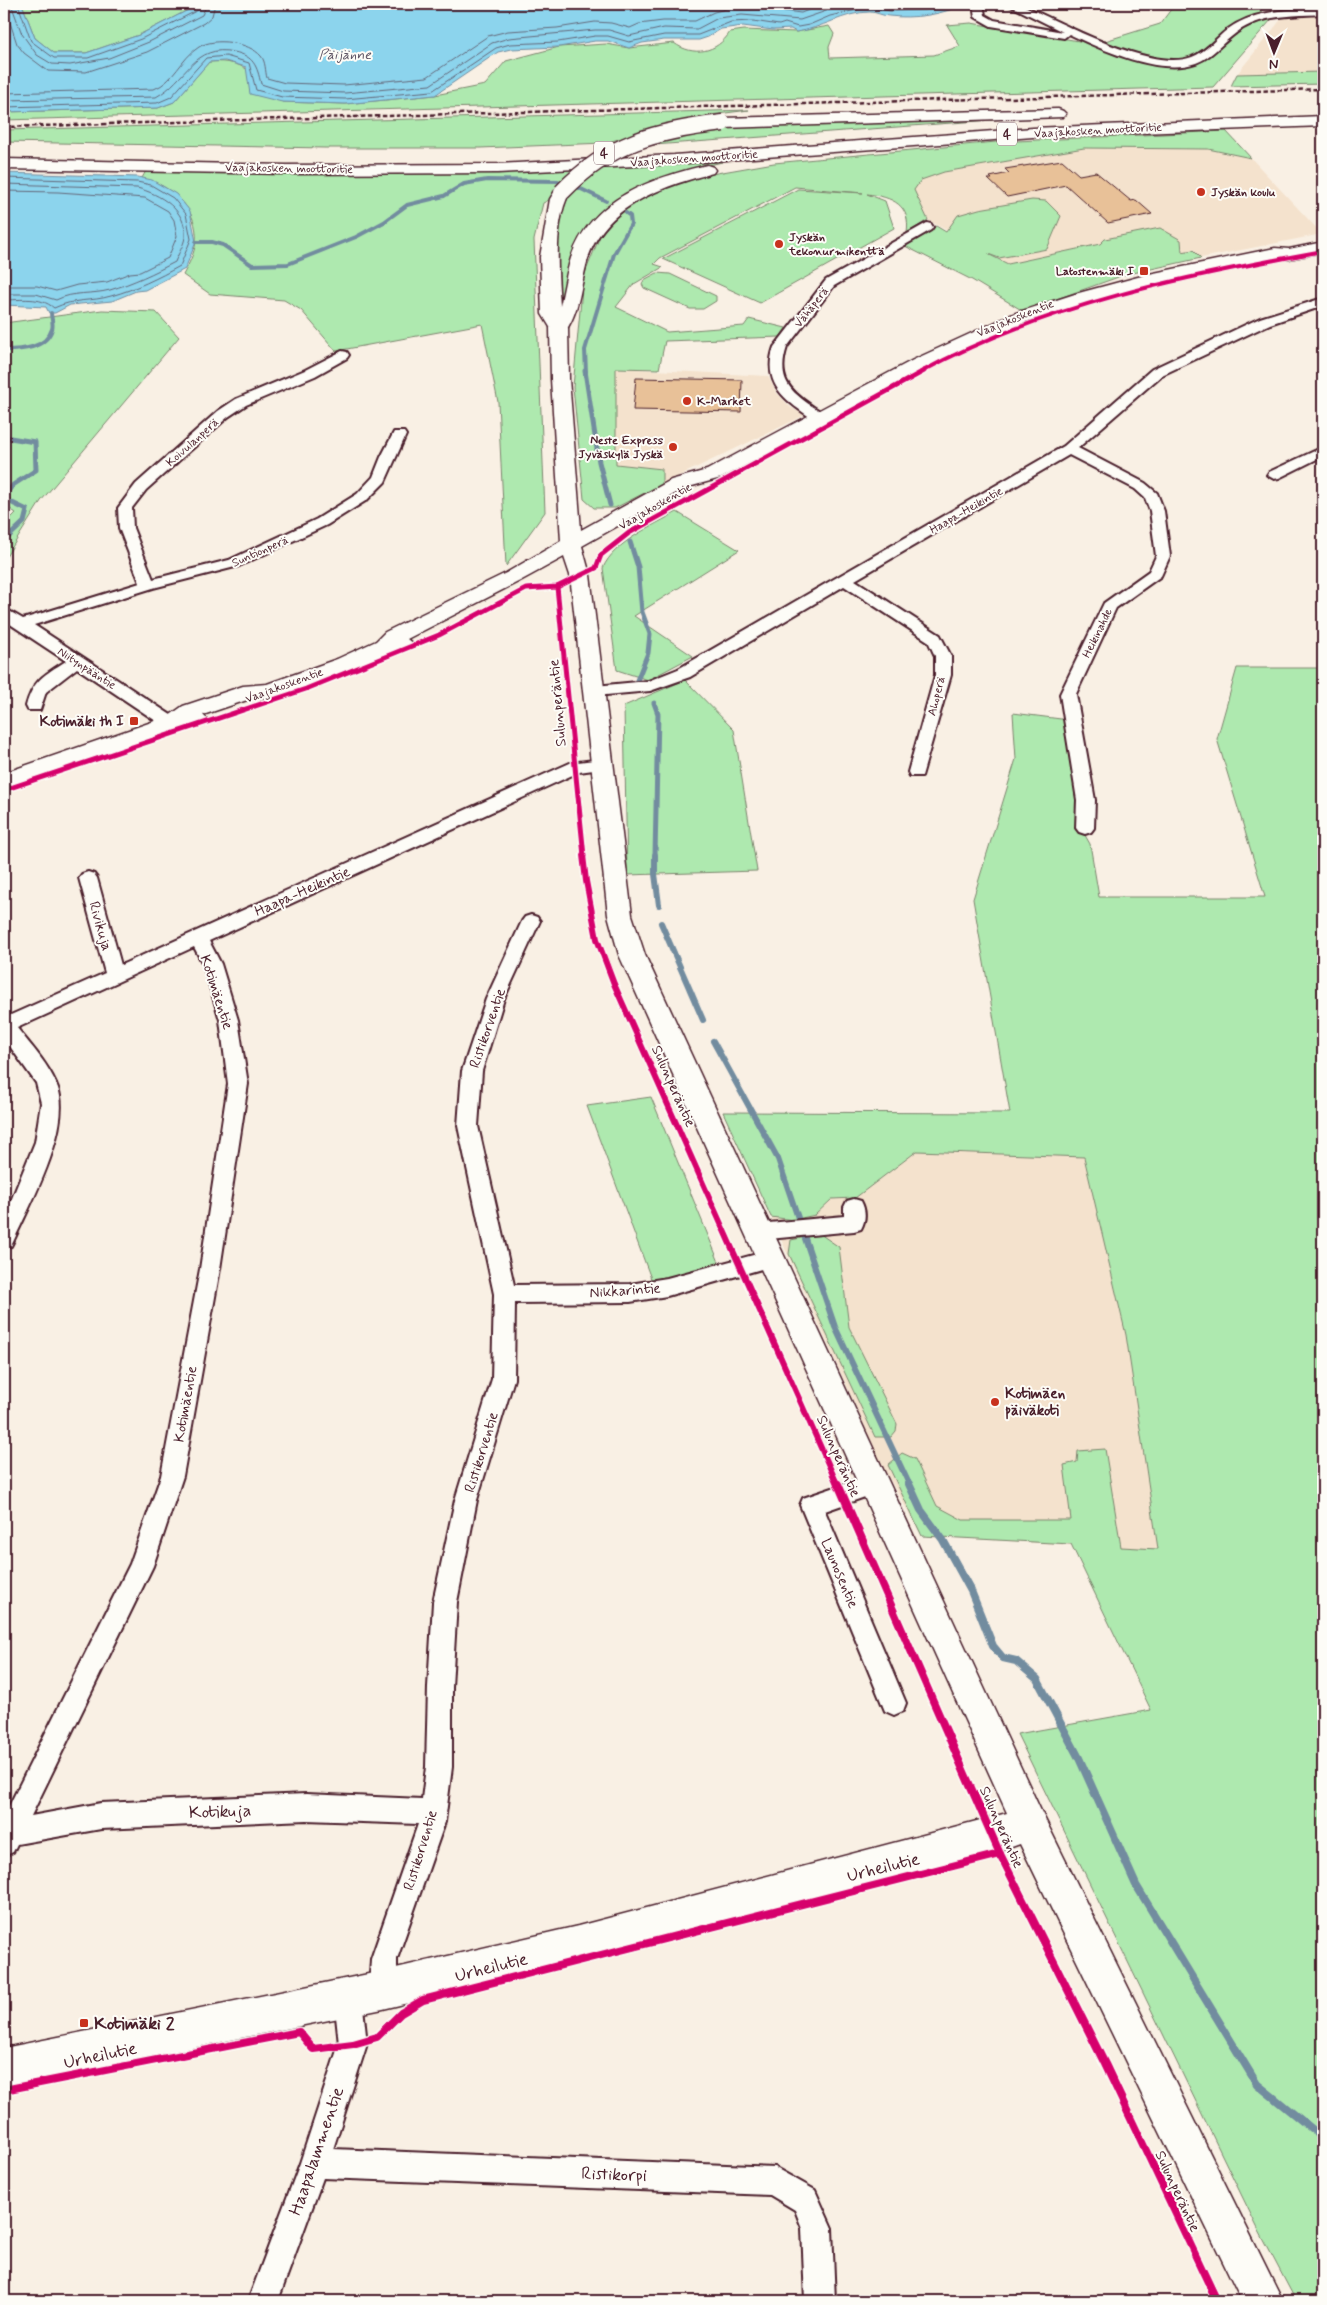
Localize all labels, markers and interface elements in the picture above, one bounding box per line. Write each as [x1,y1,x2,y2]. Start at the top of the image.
north arrow [1250,28,1300,78]
water label: Päijänne [319,46,372,64]
text: N [1269,55,1279,73]
street label: Vaajakosken moottoritie [1034,120,1162,142]
road number: 4 [997,122,1017,146]
road number: 4 [594,142,614,164]
street label: Vaajakosken moottoritie [630,147,759,171]
street label: Vaajakosken moottoritie [225,160,353,178]
place label: Jyskän koulu [1211,185,1276,201]
marker: Jyskän koulu [1195,186,1207,198]
place label: Jyskän tekonurmikenttä [788,230,885,260]
marker: Jyskän tekonurmikenttä [773,238,785,250]
place label: Latostenmäki I [1056,264,1134,280]
marker: Latostenmäki I [1138,265,1150,277]
street label: Vähäperä [791,284,833,331]
street label: Vaajakoskentie [974,296,1056,342]
place label: K-Market [697,394,752,410]
marker: K-Market [681,395,693,407]
street label: Koivulanperä [163,415,223,471]
place label: Neste Express Jyväskylä Jyskä [578,433,664,463]
marker: Neste Express Jyväskylä Jyskä [667,441,679,453]
street label: Vaajakoskentie [616,479,695,534]
street label: Haapa-Heikintie [927,483,1006,538]
street label: Suntionperä [230,532,291,571]
street label: Heikinahde [1079,606,1117,661]
street label: Niitynpääntie [54,644,119,694]
street label: Sulunperäntie [544,658,572,747]
street label: Vaajakoskentie [243,664,326,707]
street label: Ahoperä [924,675,950,718]
place label: Kotimäki th I [40,712,124,732]
marker: Kotimäki th I [128,715,140,727]
street label: Haapa-Heikintie [251,862,353,922]
street label: Rivikuja [83,899,117,954]
street label: Kotimäentie [195,952,238,1032]
street label: Ristikorventie [465,986,511,1071]
street label: Sulunperäntie [646,1042,700,1131]
street label: Nikkarintie [589,1279,661,1303]
street label: Kotimäentie [169,1364,203,1444]
place label: Kotimäen päiväkoti [1005,1384,1066,1421]
marker: Kotimäen päiväkoti [989,1396,1001,1408]
street label: Ristikorventie [460,1409,504,1495]
street label: Sulunperäntie [811,1412,865,1501]
street label: Launosentie [815,1535,863,1611]
street label: Sulunperäntie [974,1783,1028,1872]
street label: Kotikuja [188,1799,252,1825]
street label: Ristikorventie [399,1807,443,1893]
street label: Urheilutie [844,1847,922,1889]
street label: Urheilutie [452,1947,530,1989]
place label: Kotimäki 2 [94,2012,175,2036]
marker: Kotimäki 2 [78,2017,90,2029]
street label: Urheilutie [61,2036,139,2075]
street label: Haapalammentie [284,2084,350,2219]
street label: Sulunperäntie [1150,2147,1205,2235]
street label: Ristikorpi [581,2162,647,2188]

